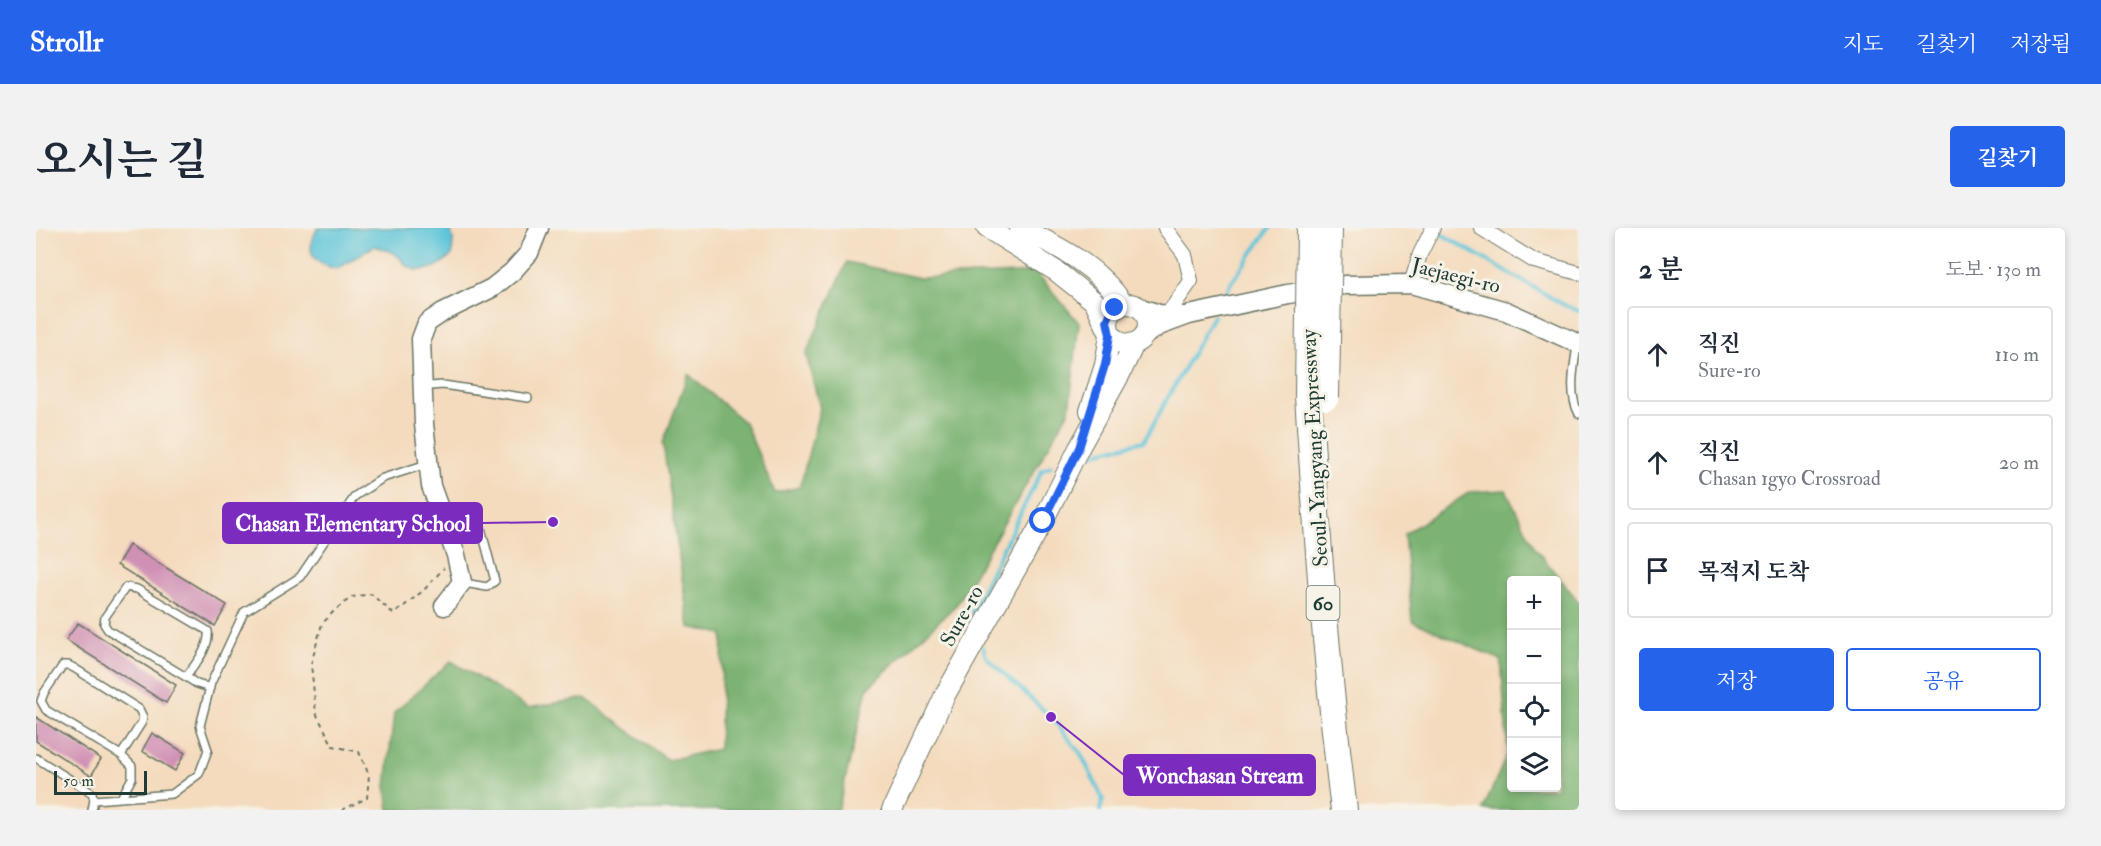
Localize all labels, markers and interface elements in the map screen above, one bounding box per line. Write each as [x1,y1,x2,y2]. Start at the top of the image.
text: Strollr [30,25,103,60]
text: 지도 [1843,31,1883,58]
text: 길찾기 [1916,31,1977,58]
text: 저장됨 [2010,31,2071,58]
button: 길찾기 [1950,126,2065,187]
text: 오시는 길 [36,135,207,187]
street label: Jaejaegi-ro [1408,252,1503,300]
text: 2 분 [1639,254,1683,286]
text: 도보 · 130 m [1945,257,2041,282]
route end [1101,294,1127,320]
street label: Seoul-Yangyang Expressway [1295,328,1335,568]
text: 직진 [1698,330,1741,358]
icon: ahead [1641,338,1674,371]
text: 110 m [1995,342,2039,367]
text: Sure-ro [1698,358,1761,383]
text: 직진 [1698,438,1741,466]
icon: ahead [1641,446,1674,479]
text: 20 m [1999,450,2039,475]
text: Chasan 1gyo Crossroad [1698,466,1881,491]
callout: Chasan Elementary School [223,503,482,543]
route start [1029,507,1055,533]
text: Chasan Elementary School [235,510,471,539]
icon: arrive [1641,554,1674,587]
text: 목적지 도착 [1698,558,1809,586]
map controls [1507,576,1561,792]
button: + [1507,576,1561,630]
street label: Sure-ro [934,581,990,651]
road number: 60 [1306,586,1340,620]
button: − [1507,630,1561,684]
button: 저장 [1639,648,1834,711]
button: 공유 [1846,648,2041,711]
button: locate [1507,684,1561,738]
button: layers [1507,738,1561,792]
callout: Wonchasan Stream [1124,755,1315,795]
text: Wonchasan Stream [1135,762,1304,790]
scale bar [54,768,147,796]
text: 50 m [63,771,94,791]

